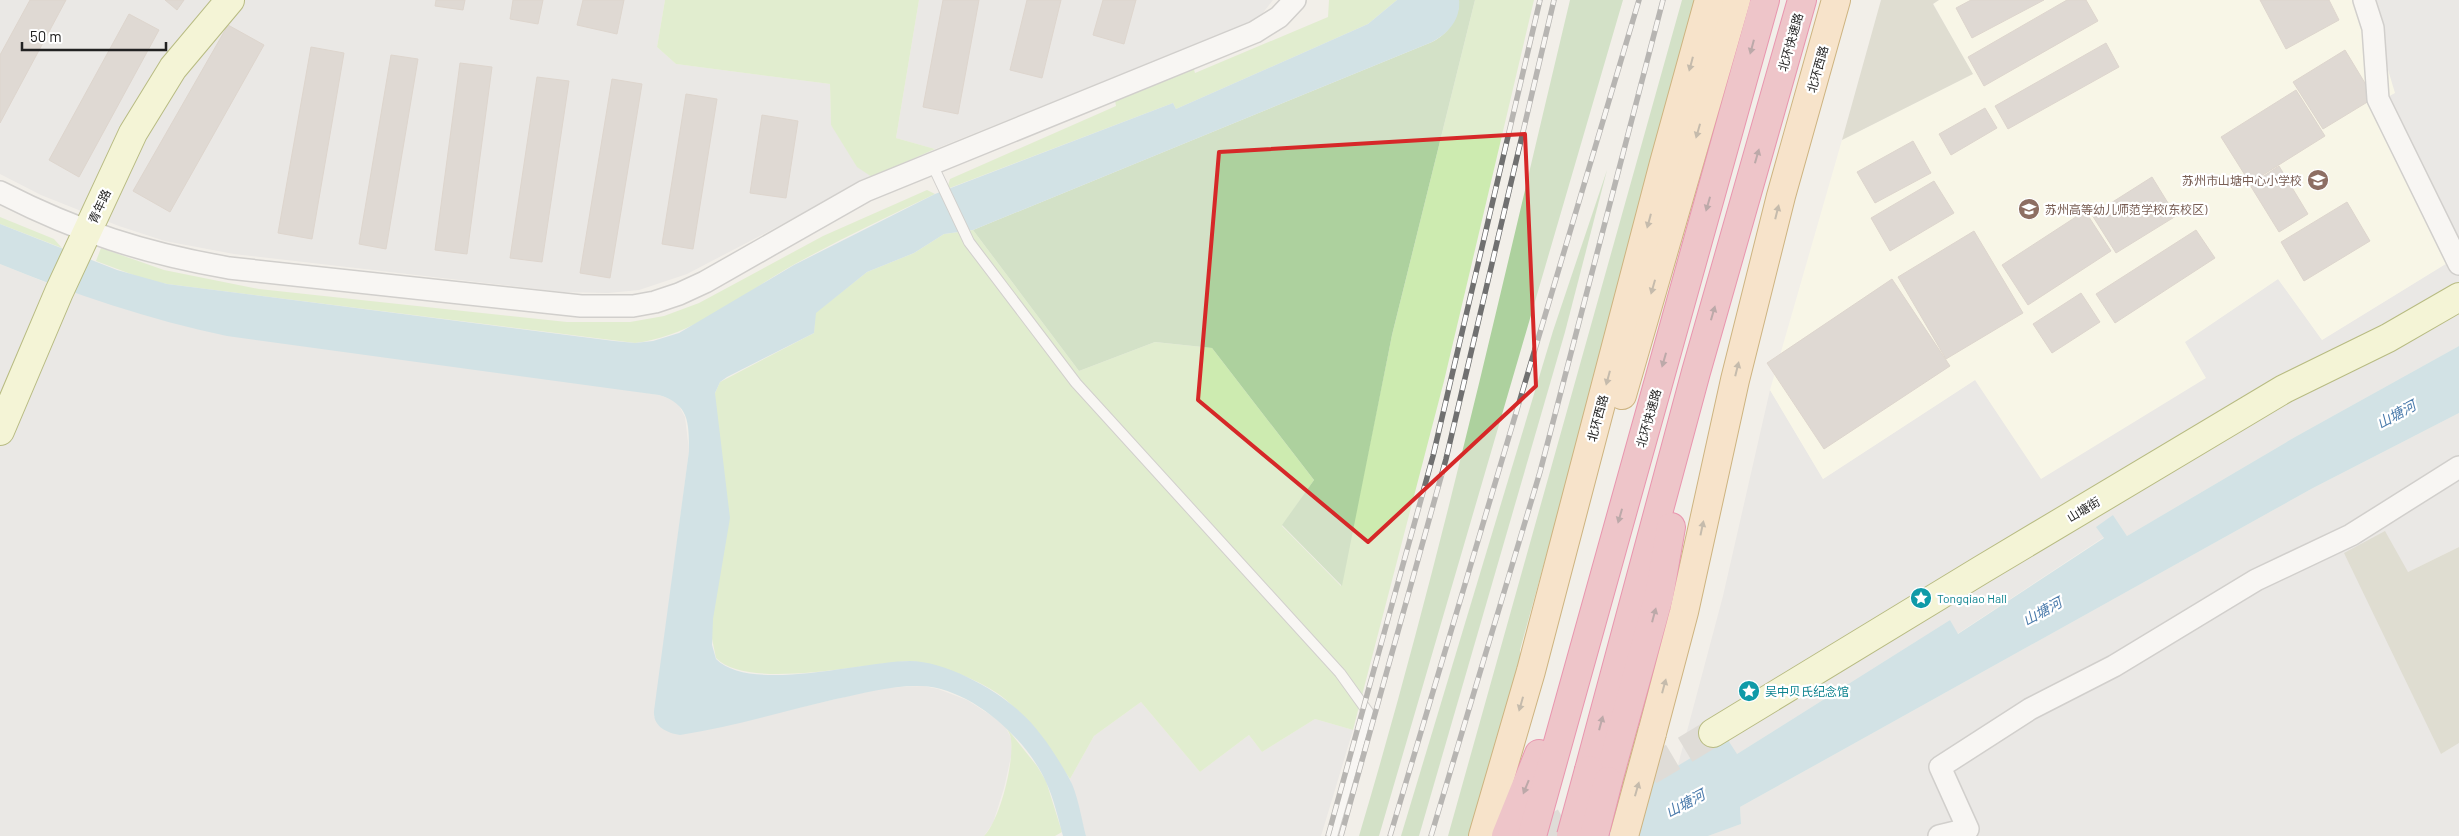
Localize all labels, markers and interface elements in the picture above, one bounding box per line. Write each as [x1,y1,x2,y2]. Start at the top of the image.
street label: 北环快速路 [1775,11,1805,73]
scale bar [22,20,166,52]
text: 50 m [30,27,62,45]
one-way arrow [1748,39,1756,55]
street label: 北环西路 [1804,44,1830,94]
one-way arrow [1687,56,1695,71]
one-way arrow [1693,123,1701,138]
one-way arrow [1754,149,1762,164]
school or university icon: 苏州市山塘中心小学校 [2306,168,2330,192]
place label: 苏州市山塘中心小学校 [2182,173,2302,187]
street label: 青年路 [85,187,113,225]
one-way arrow [1704,196,1712,211]
school or university icon: 苏州高等幼儿师范学校(东校区) [2017,197,2041,221]
place label: 苏州高等幼儿师范学校(东校区) [2045,202,2208,216]
one-way arrow [1773,204,1781,219]
one-way arrow [1645,213,1653,228]
one-way arrow [1649,279,1657,295]
one-way arrow [1710,305,1718,320]
one-way arrow [1660,353,1668,368]
one-way arrow [1733,362,1741,377]
one-way arrow [1604,370,1612,385]
street label: 北环快速路 [1633,387,1663,449]
street label: 北环西路 [1584,393,1610,443]
water label: 山塘河 [2374,395,2421,432]
street label: 山塘街 [2064,494,2102,524]
one-way arrow [1616,509,1624,524]
one-way arrow [1698,520,1706,536]
place icon: Tongqiao Hall [1909,586,1933,610]
place label: Tongqiao Hall [1937,591,2007,605]
water label: 山塘河 [2020,592,2067,629]
one-way arrow [1650,608,1658,623]
one-way arrow [1661,679,1669,694]
place icon: 吴中贝氏纪念馆 [1737,679,1761,703]
place label: 吴中贝氏纪念馆 [1765,684,1849,698]
one-way arrow [1517,697,1525,712]
one-way arrow [1598,715,1606,730]
one-way arrow [1521,780,1529,794]
one-way arrow [1633,781,1641,796]
water label: 山塘河 [1662,784,1710,820]

